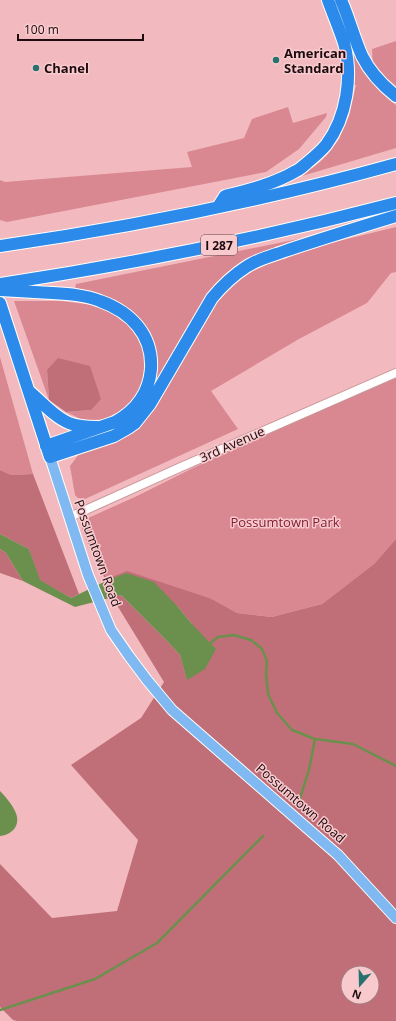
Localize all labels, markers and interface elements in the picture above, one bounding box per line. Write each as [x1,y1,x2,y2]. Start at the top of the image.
scale bar [18,16,143,42]
text: 100 m [24,21,59,38]
place label: American Standard [284,44,346,77]
marker: American Standard [271,55,281,65]
place label: Chanel [44,59,89,77]
marker: Chanel [31,63,41,73]
road number: I 287 [201,235,237,255]
street label: 3rd Avenue [197,422,267,466]
street label: Possumtown Road [70,497,126,609]
park label: Possumtown Park [230,513,340,531]
street label: Possumtown Road [252,759,350,847]
north arrow [340,965,380,1005]
text: N [350,986,363,1003]

